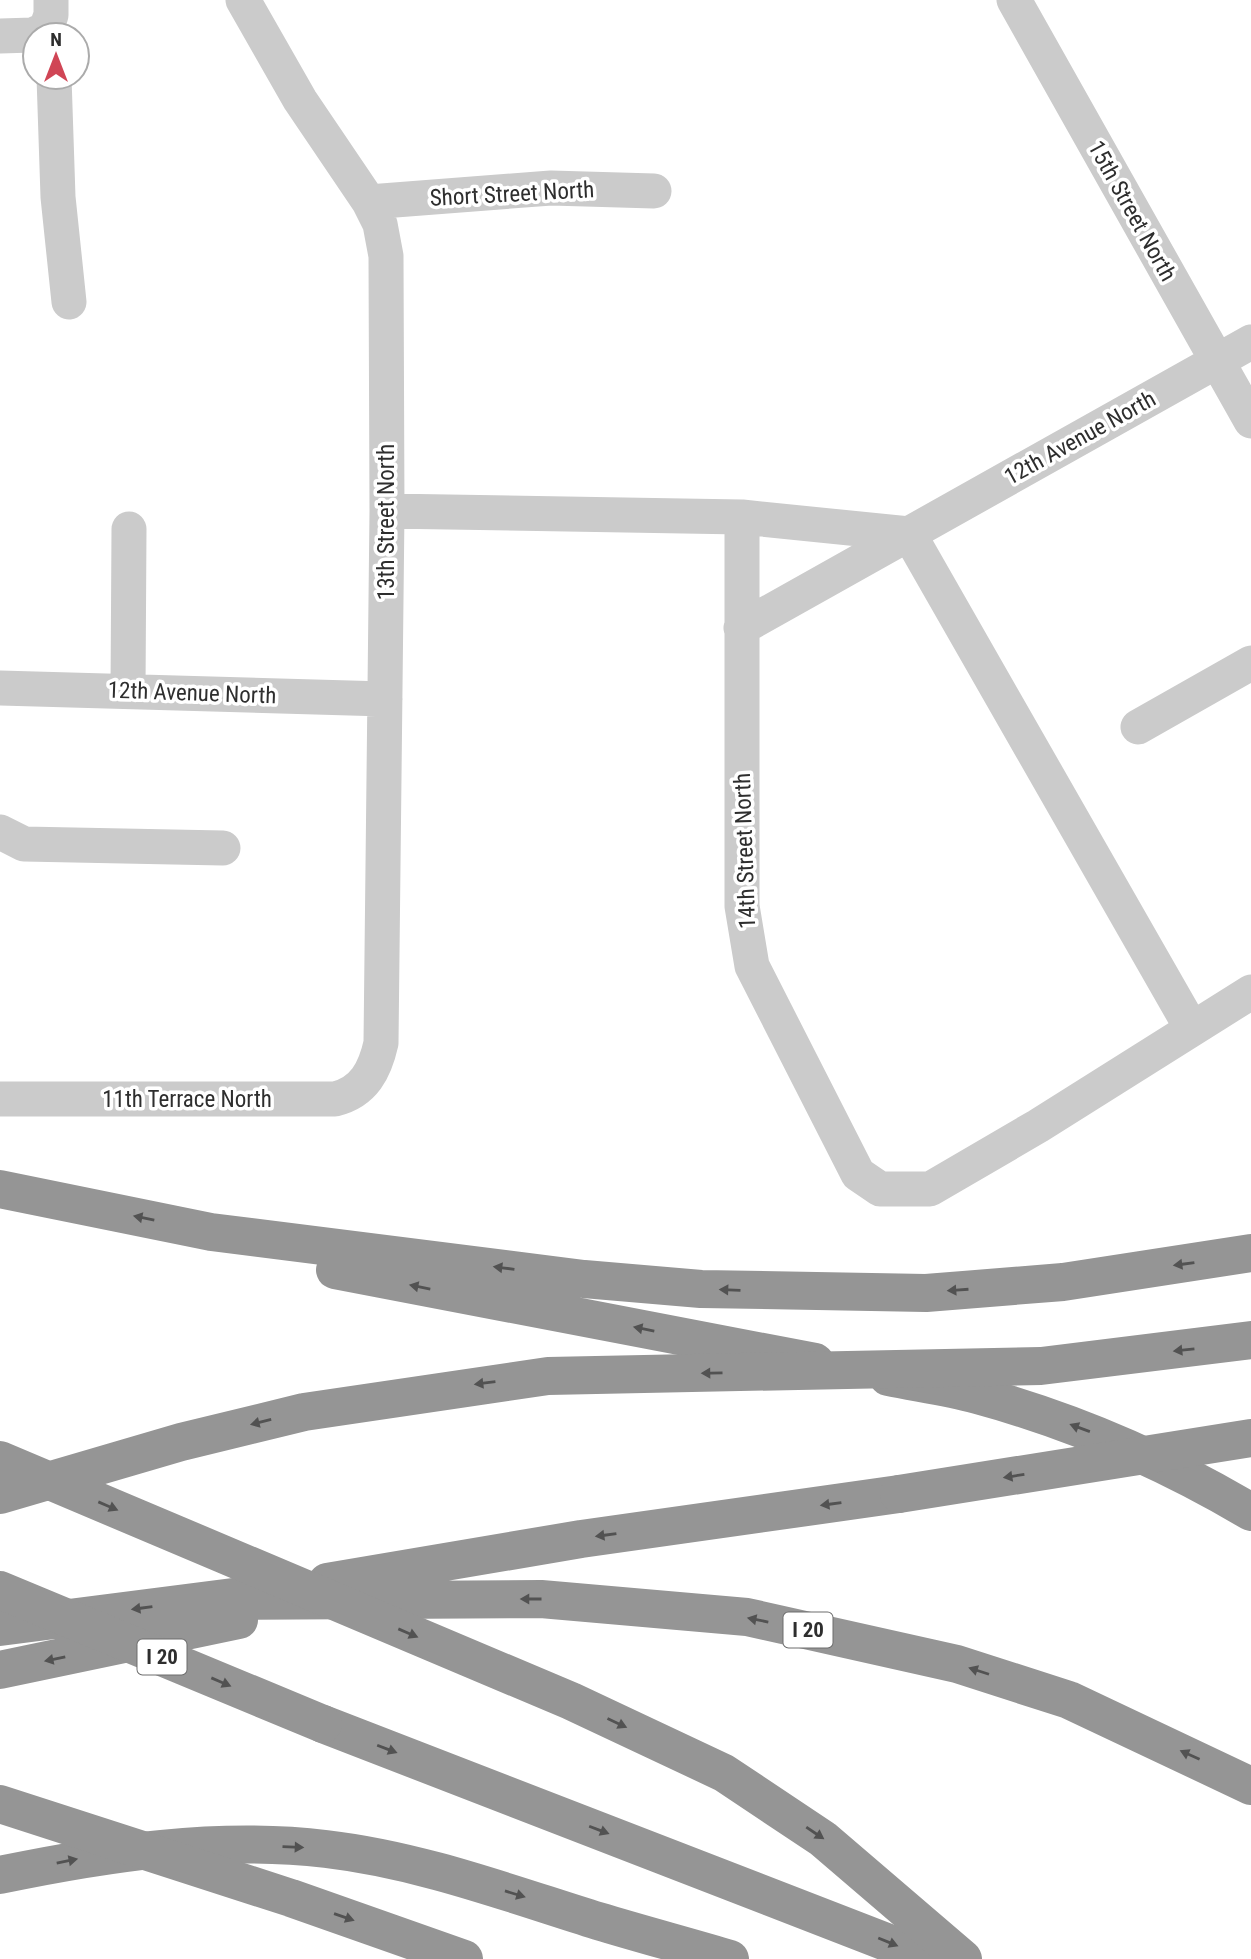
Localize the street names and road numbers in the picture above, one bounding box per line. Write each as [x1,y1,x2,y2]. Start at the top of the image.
street label: 15th Street North [1082,136,1182,286]
street label: Short Street North [429,176,595,212]
street label: 12th Avenue North [1000,385,1160,491]
street label: 13th Street North [373,444,400,600]
street label: 12th Avenue North [107,677,277,709]
street label: 14th Street North [729,772,761,930]
street label: 11th Terrace North [102,1086,272,1113]
road number: I 20 [784,1612,832,1648]
road number: I 20 [138,1640,186,1674]

